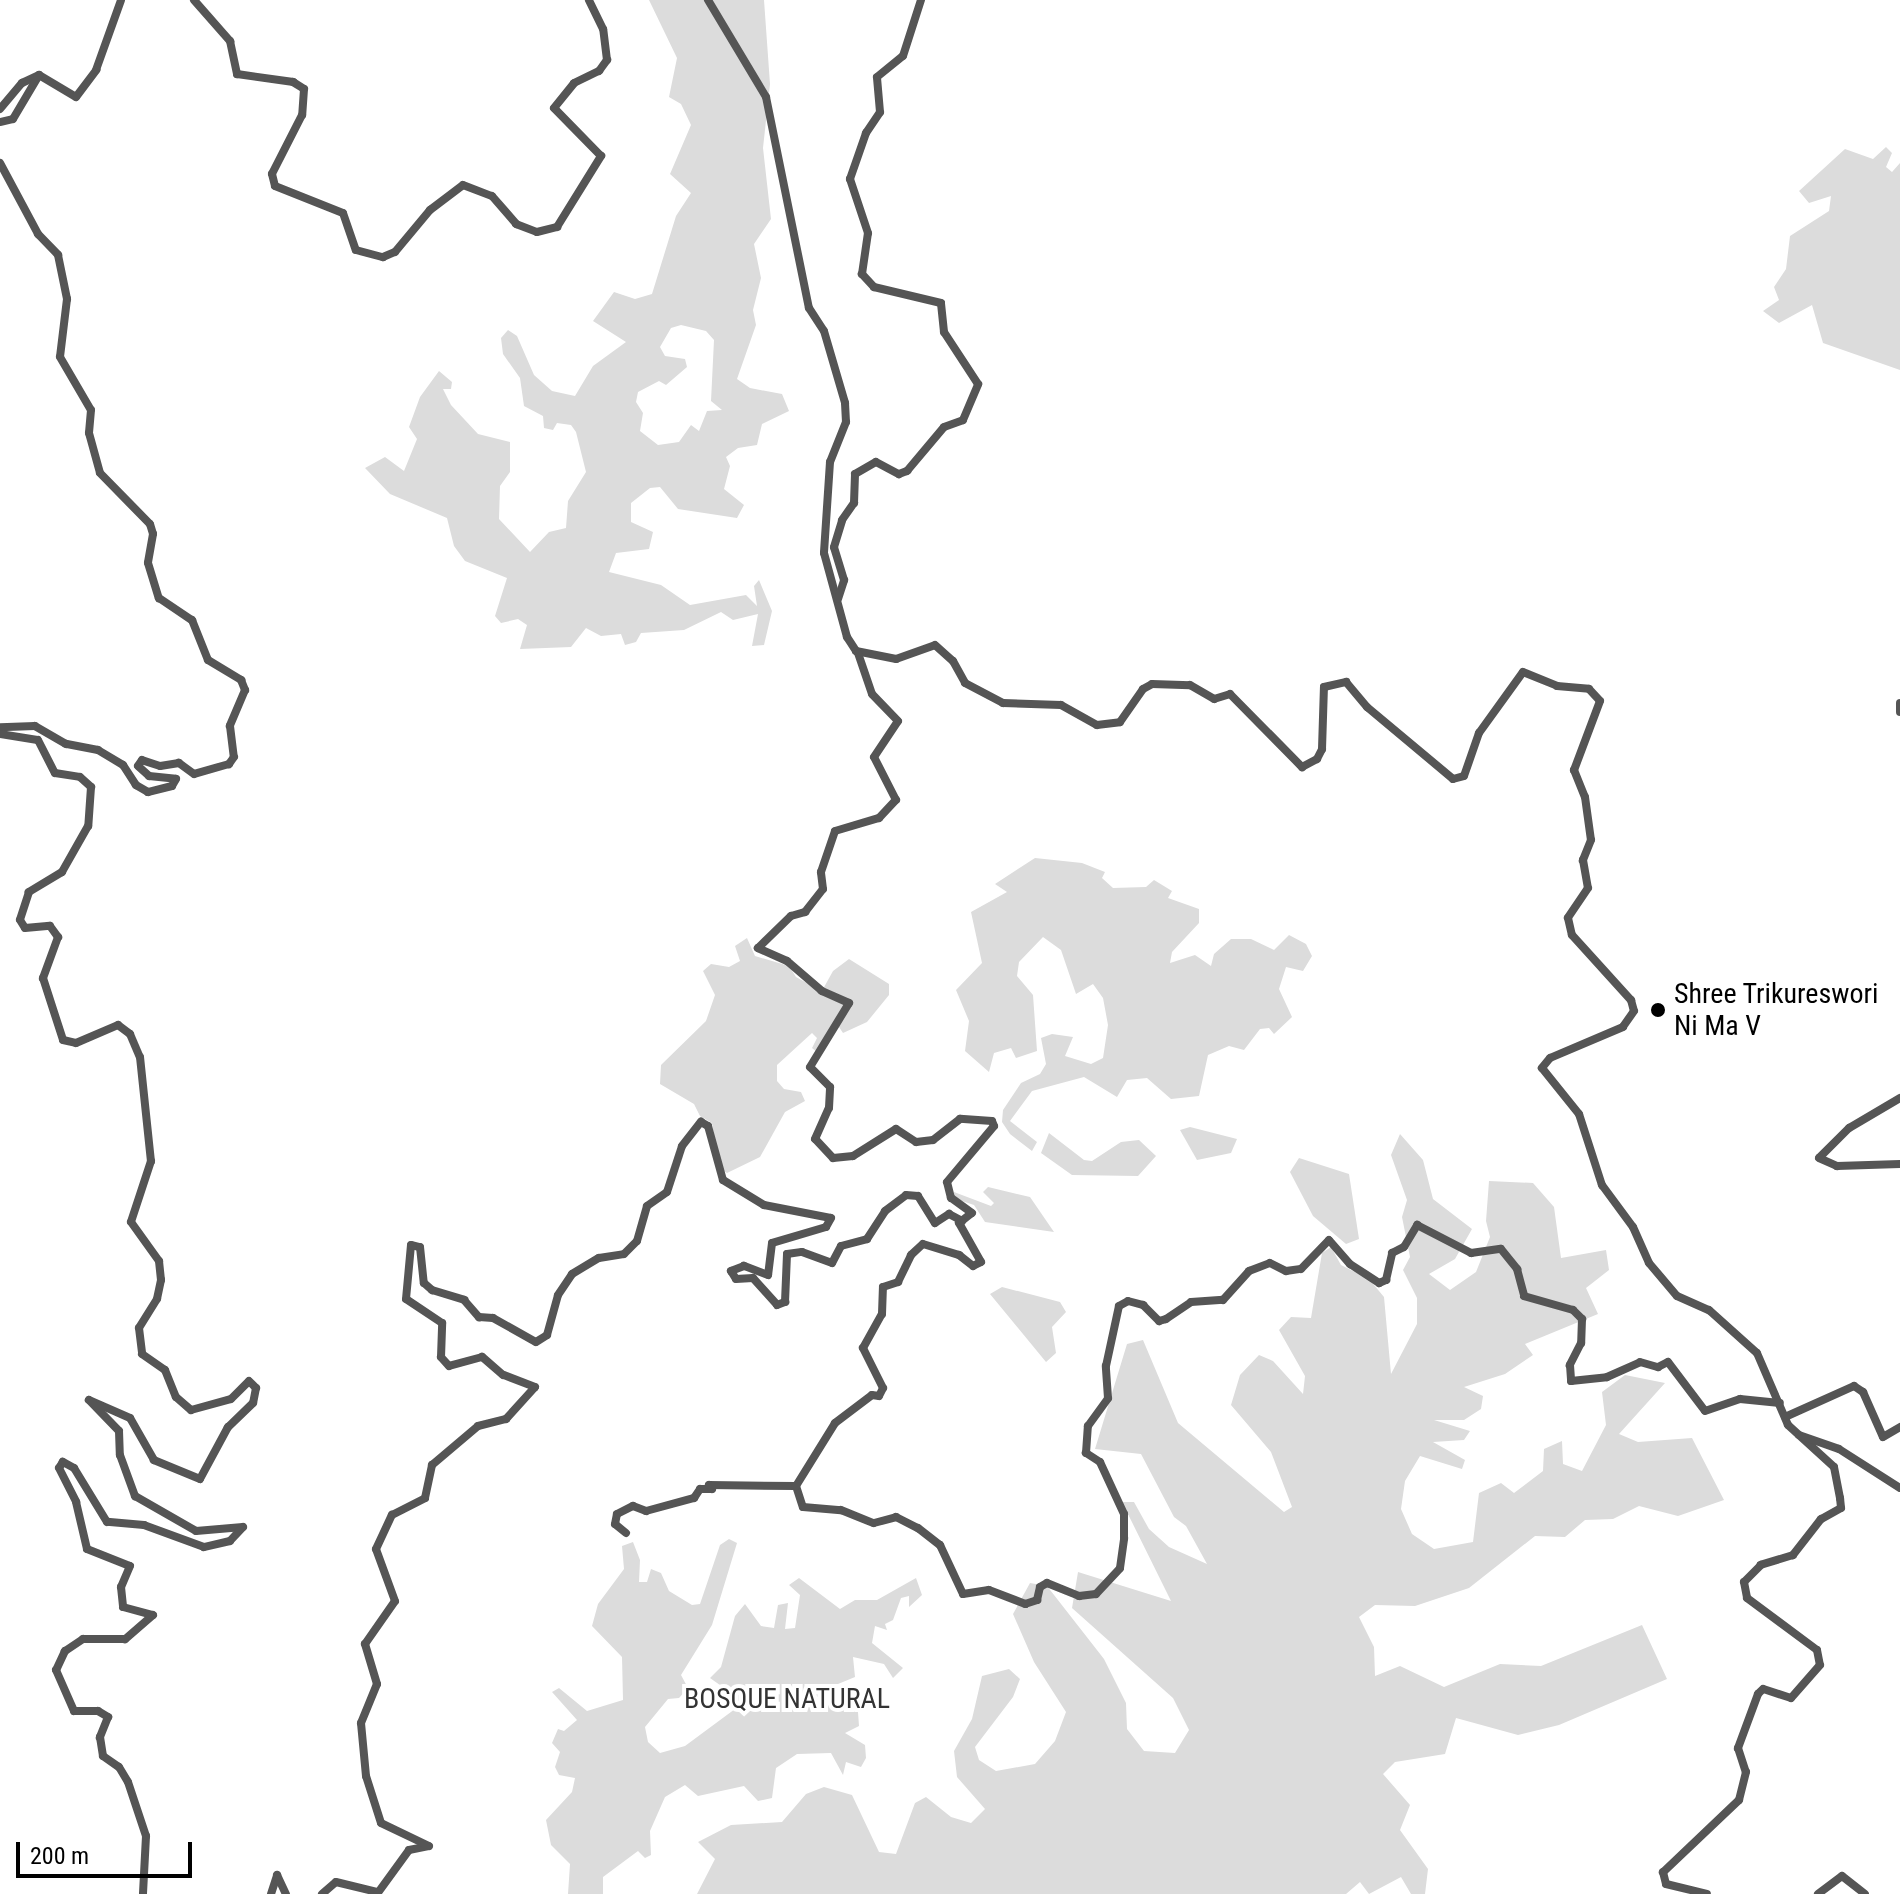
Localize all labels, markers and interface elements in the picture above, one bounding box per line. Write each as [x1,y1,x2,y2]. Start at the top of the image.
place label: Shree Trikureswori Ni Ma V [1674,977,1879,1043]
marker: Shree Trikureswori Ni Ma V [1649,1001,1667,1019]
park label: BOSQUE NATURAL [684,1682,890,1716]
scale bar [20,1826,196,1876]
text: 200 m [30,1842,89,1870]

